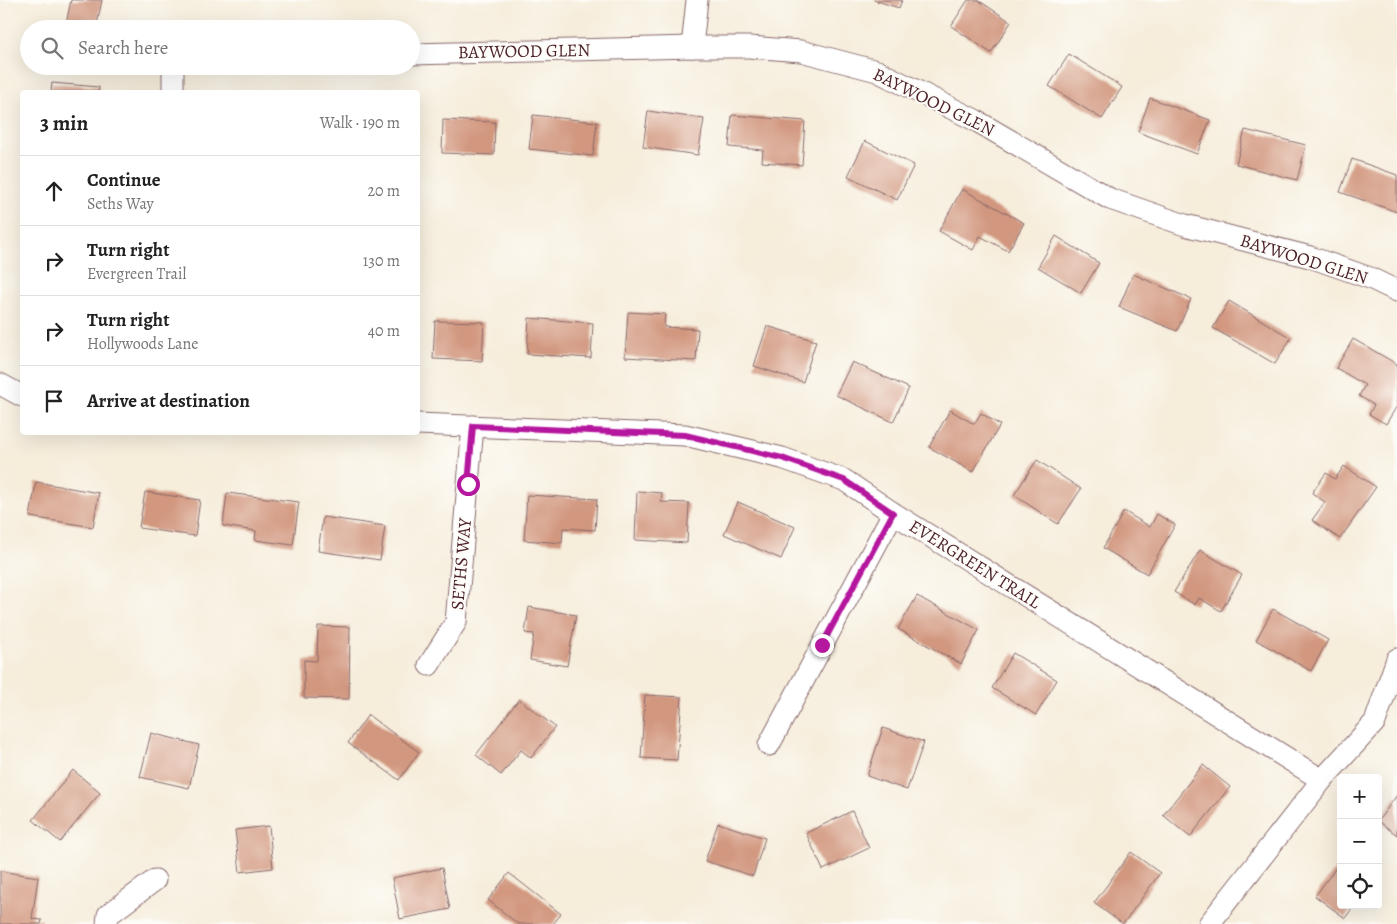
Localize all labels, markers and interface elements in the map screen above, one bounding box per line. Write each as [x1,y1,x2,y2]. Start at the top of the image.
search box [20,20,420,75]
icon: search [38,34,66,62]
text: Search here [78,35,168,61]
street label: BAYWOOD GLEN [458,38,590,64]
street label: BAYWOOD GLEN [869,62,999,142]
text: 3 min [40,109,88,137]
text: Walk · 190 m [320,112,400,134]
text: Continue [87,167,161,193]
icon: ahead [40,177,68,205]
text: 20 m [367,180,400,202]
text: Seths Way [87,193,154,215]
street label: BAYWOOD GLEN [1237,228,1371,290]
text: Turn right [87,237,169,263]
icon: right [40,247,68,275]
text: 130 m [363,250,400,272]
text: Evergreen Trail [87,263,187,285]
text: Turn right [87,307,169,333]
icon: right [40,317,68,345]
text: 40 m [368,320,400,342]
text: Hollywoods Lane [87,333,198,355]
icon: arrive [40,387,68,415]
text: Arrive at destination [87,388,250,414]
route start [457,473,480,496]
street label: EVERGREEN TRAIL [905,514,1046,615]
street label: SETHS WAY [445,516,477,611]
route end [811,634,834,657]
map controls [1337,774,1382,909]
button: + [1337,774,1382,819]
button: − [1337,819,1382,864]
button: locate [1337,864,1382,909]

